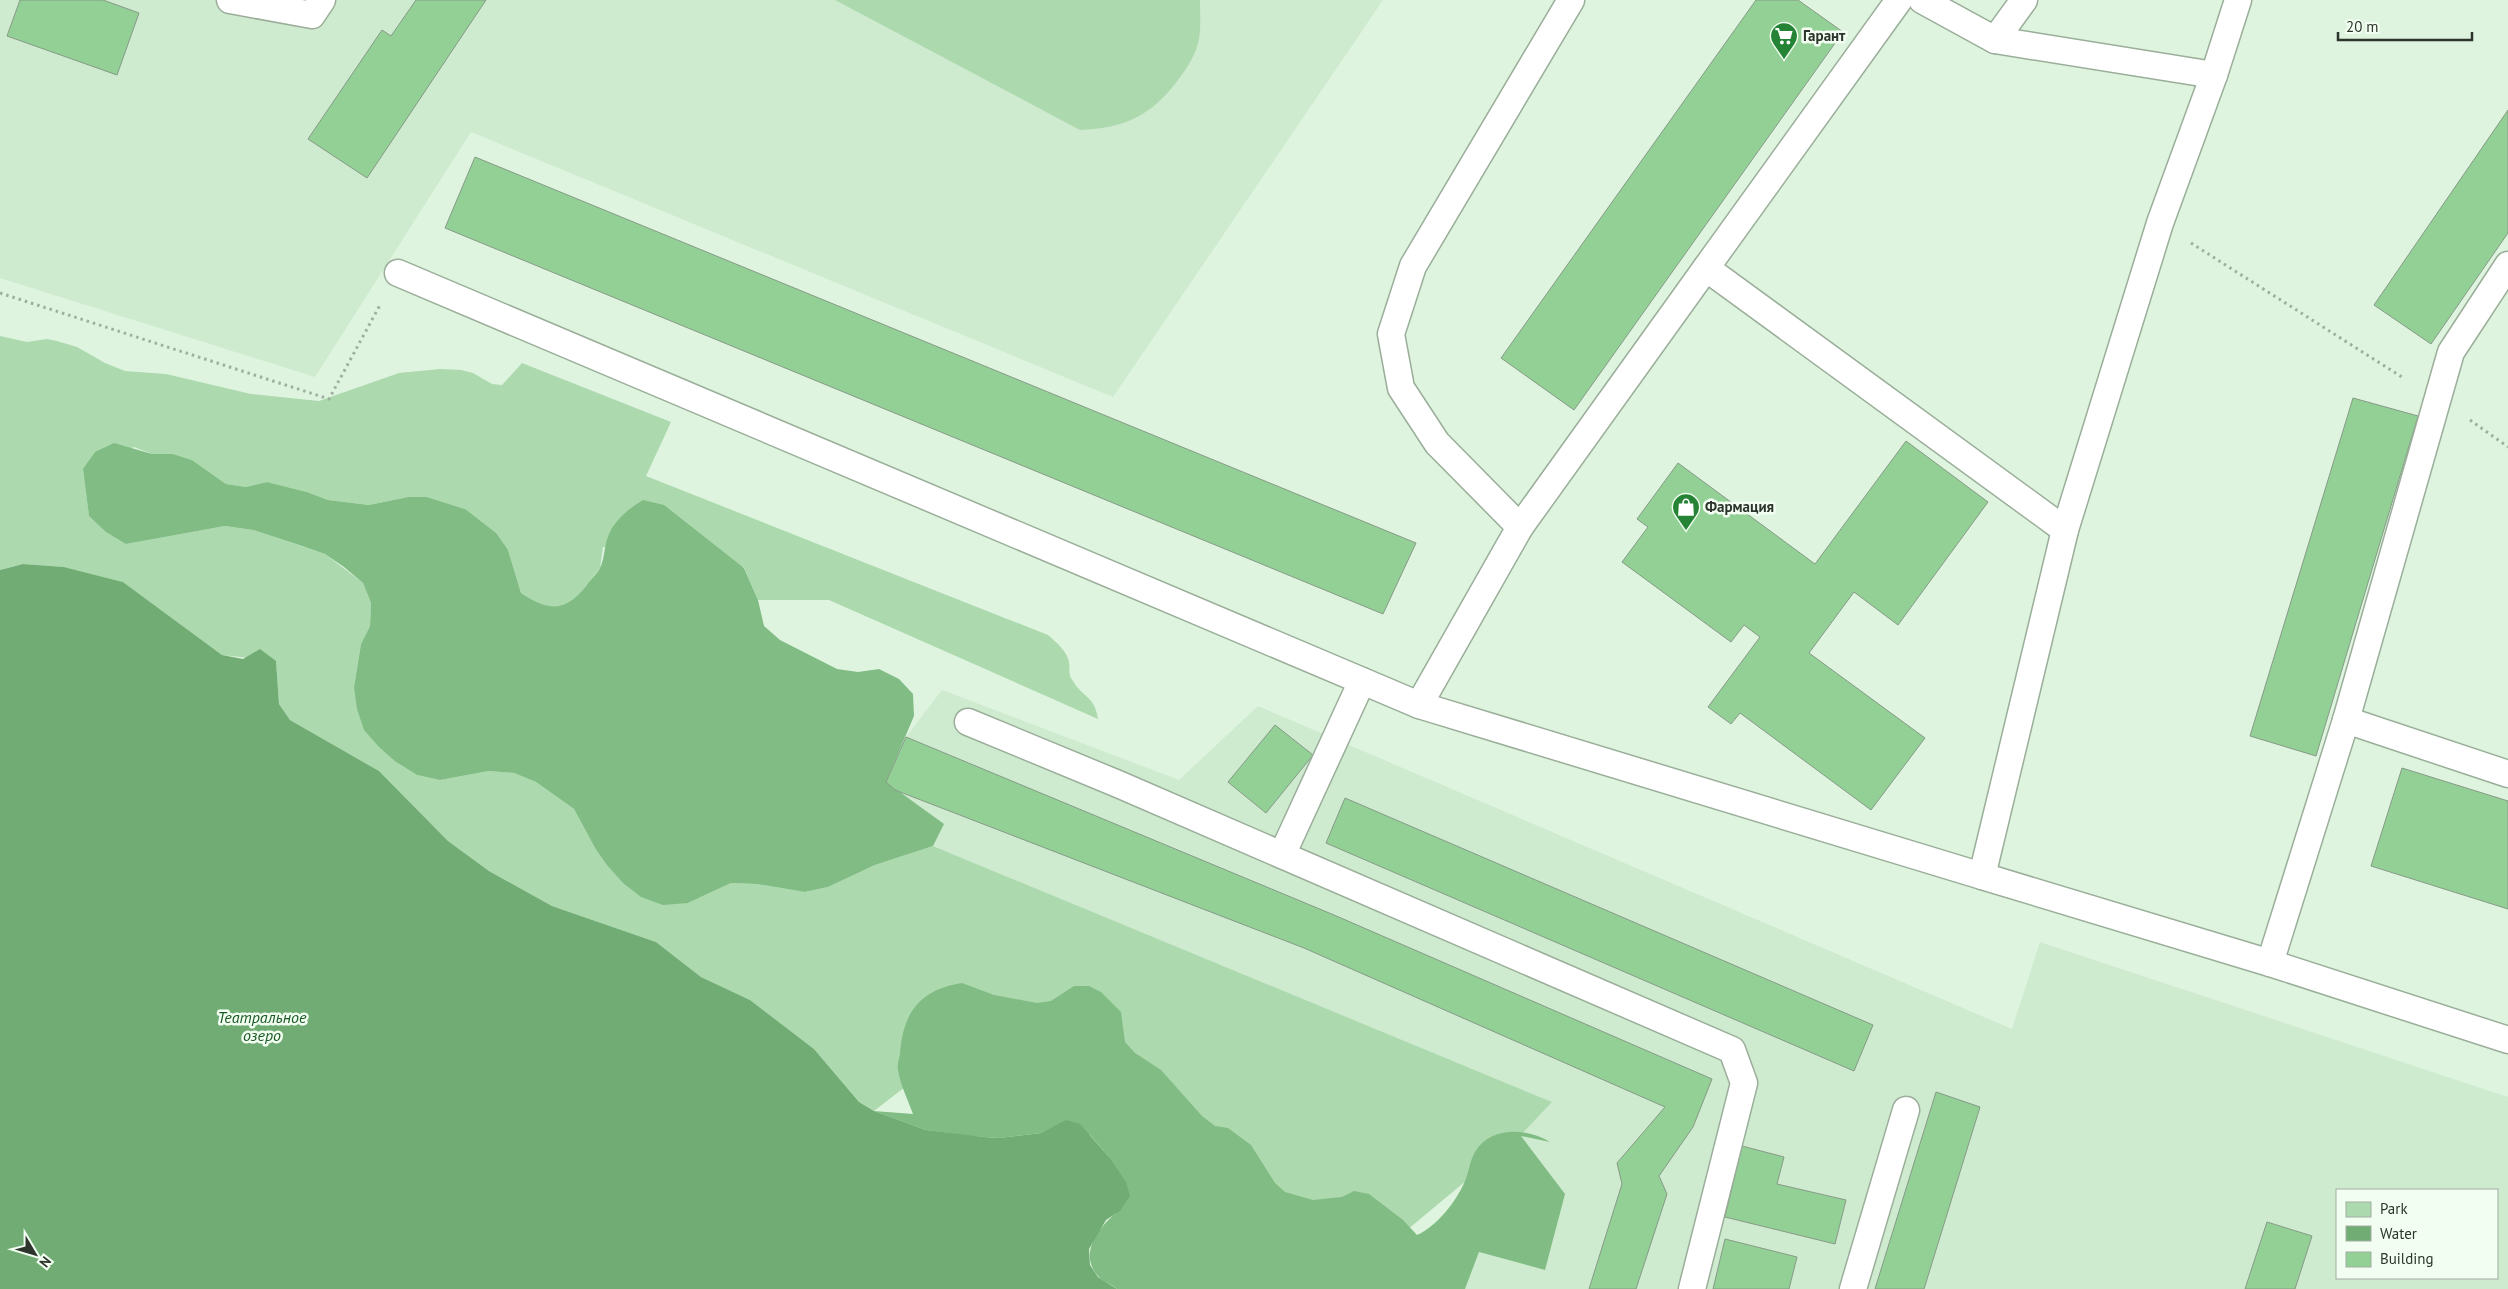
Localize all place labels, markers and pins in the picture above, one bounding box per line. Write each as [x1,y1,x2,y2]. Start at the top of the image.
supermarket icon: Гарант [1769,21,1799,60]
place label: Гарант [1803,26,1846,45]
shop icon: Фармация [1671,492,1701,531]
place label: Фармация [1705,497,1774,516]

